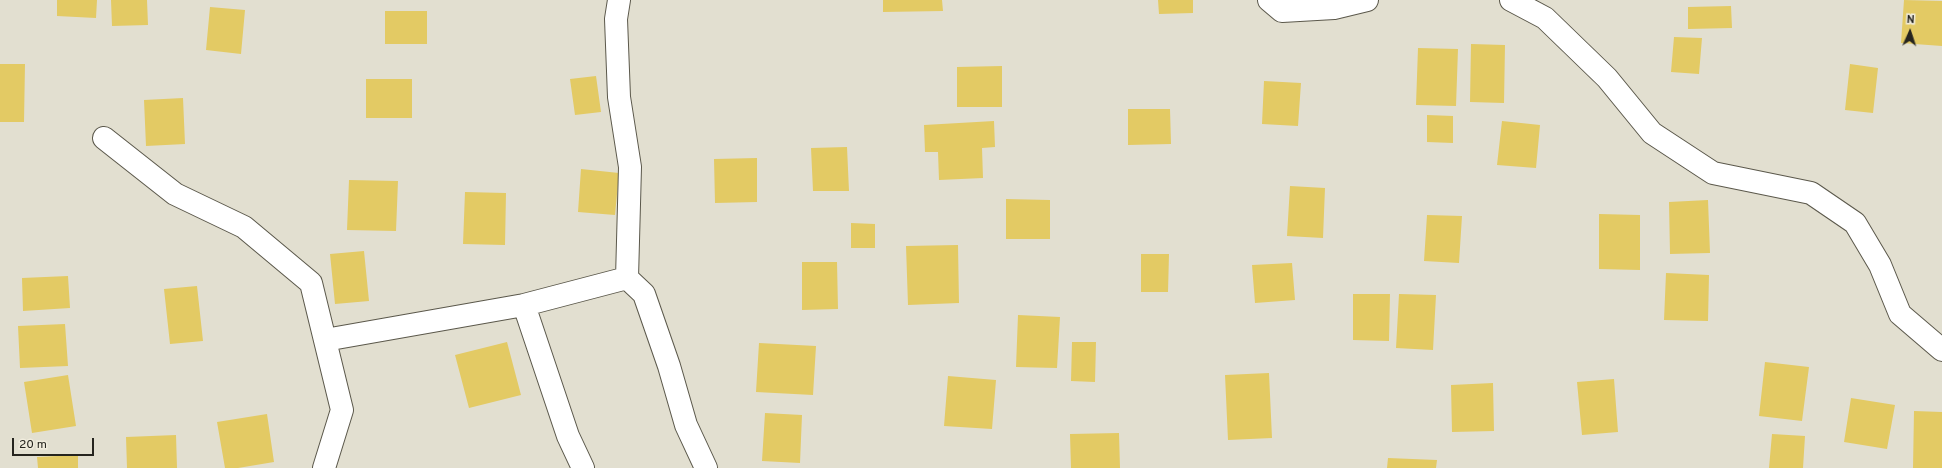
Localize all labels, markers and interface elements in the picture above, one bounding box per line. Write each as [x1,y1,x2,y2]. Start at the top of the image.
north arrow [1890,12,1930,52]
text: N [1906,13,1915,27]
scale bar [14,430,96,456]
text: 20 m [19,437,47,453]

